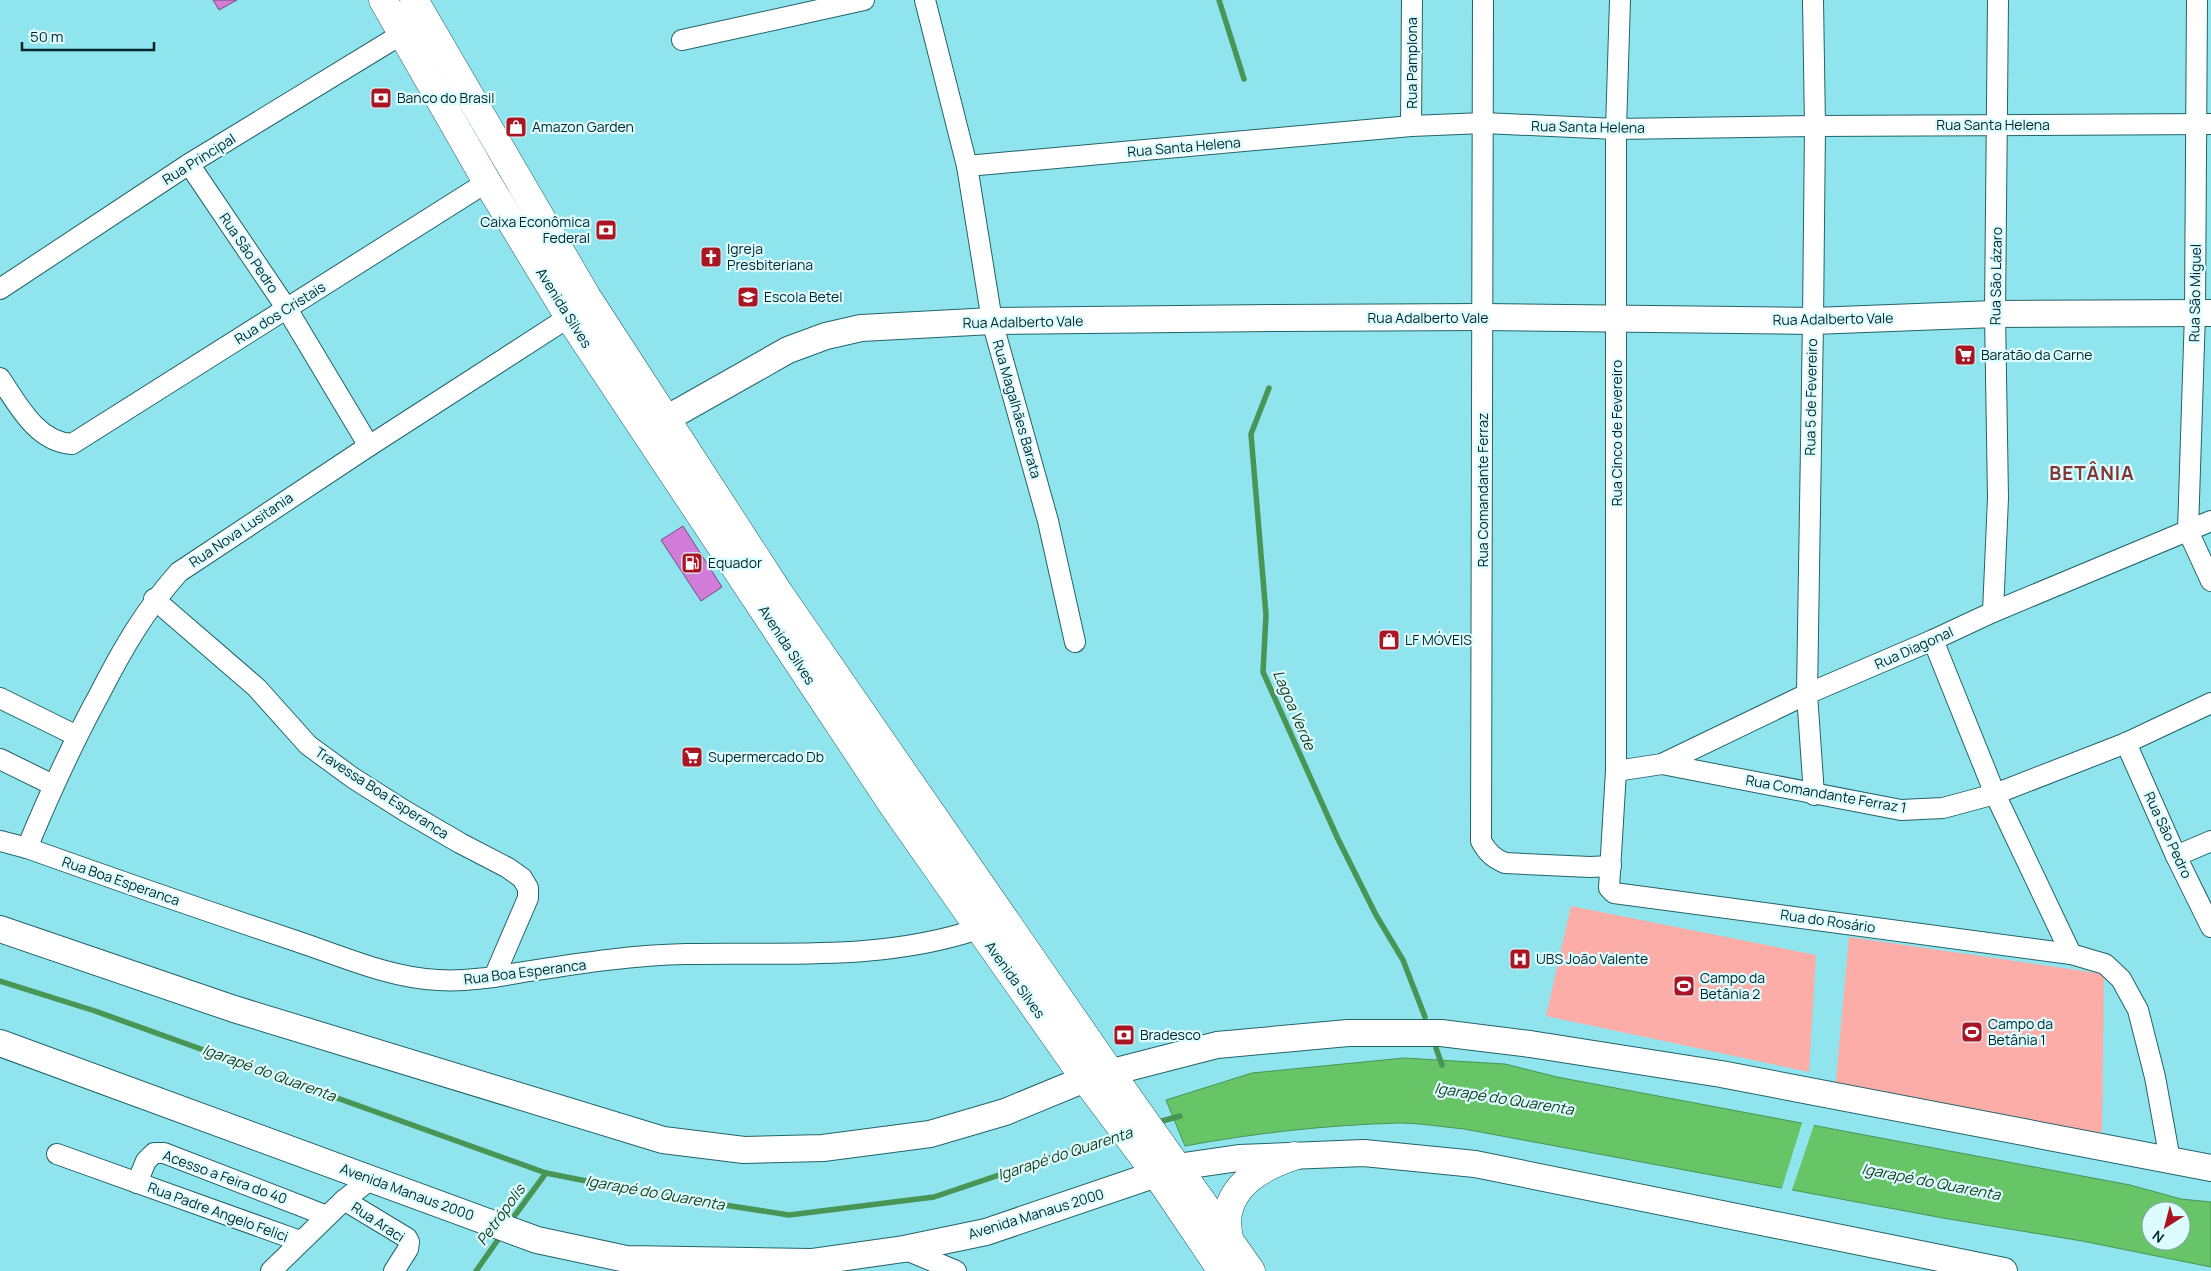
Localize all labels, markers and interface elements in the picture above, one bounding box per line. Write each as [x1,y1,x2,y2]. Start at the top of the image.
street label: Rua Pamplona [1402,17,1421,109]
scale bar [22,20,155,52]
text: 50 m [30,26,64,47]
bank icon: Banco do Brasil [369,86,393,110]
place label: Banco do Brasil [397,88,495,107]
shop icon: Amazon Garden [504,115,528,139]
street label: Rua Santa Helena [1936,115,2050,134]
street label: Rua Santa Helena [1531,116,1645,137]
place label: Amazon Garden [532,117,634,136]
street label: Rua Principal [159,129,239,189]
street label: Rua Santa Helena [1126,132,1241,161]
street label: Rua São Pedro [215,209,283,297]
place label: Caixa Econômica Federal [480,212,590,247]
bank icon: Caixa Econômica Federal [594,218,618,242]
street label: Rua São Lázaro [1985,227,2006,325]
place label: Igreja Presbiteriana [727,239,813,274]
street label: Rua São Miguel [2184,244,2205,342]
church icon: Igreja Presbiteriana [699,245,723,269]
street label: Avenida Silves [532,264,597,351]
street label: Rua dos Cristais [231,277,329,348]
school or university icon: Escola Betel [736,285,760,309]
place label: Escola Betel [764,287,843,306]
street label: Rua Adalberto Vale [1368,308,1488,327]
street label: Rua Adalberto Vale [1772,308,1894,329]
street label: Rua Adalberto Vale [962,311,1084,332]
street label: Rua Magalhães Barata [989,337,1046,480]
street label: Rua 5 de Fevereiro [1800,338,1821,456]
supermarket icon: Baratão da Carne [1953,343,1977,367]
place label: Baratão da Carne [1981,345,2093,364]
street label: Rua Cinco de Fevereiro [1607,360,1626,506]
street label: Rua Comandante Ferraz [1473,413,1492,567]
district label: BETÂNIA [2049,460,2135,486]
street label: Rua Nova Lusitania [185,488,296,571]
fuel station icon: Equador [680,551,704,575]
place label: Equador [708,553,762,572]
street label: Avenida Silves [755,601,820,688]
street label: Rua Diagonal [1872,622,1956,673]
shop icon: LF MÓVEIS [1377,628,1401,652]
place label: LF MÓVEIS [1405,630,1472,649]
water label: Lagoa Verde [1268,667,1321,754]
street label: Travessa Boa Esperanca [312,742,453,843]
supermarket icon: Supermercado Db [680,745,704,769]
place label: Supermercado Db [708,747,824,766]
street label: Rua Comandante Ferraz 1 [1744,770,1908,817]
street label: Rua São Pedro [2140,788,2197,881]
street label: Rua Boa Esperanca [60,851,183,910]
street label: Rua do Rosário [1779,904,1877,937]
street label: Avenida Silves [981,937,1050,1022]
hospital icon: UBS João Valente [1508,947,1532,971]
place label: UBS João Valente [1536,949,1648,968]
street label: Rua Boa Esperanca [463,955,587,988]
place label: Campo da Betânia 2 [1700,968,1765,1003]
sports icon: Campo da Betânia 2 [1672,974,1696,998]
place label: Campo da Betânia 1 [1988,1014,2053,1049]
sports icon: Campo da Betânia 1 [1960,1020,1984,1044]
bank icon: Bradesco [1112,1023,1136,1047]
place label: Bradesco [1140,1025,1201,1044]
water label: Igarapé do Quarenta [199,1039,339,1107]
water label: Igarapé do Quarenta [1433,1077,1576,1120]
water label: Igarapé do Quarenta [995,1122,1136,1185]
street label: Acesso a Feira do 40 [160,1145,290,1208]
street label: Avenida Manaus 2000 [338,1158,477,1225]
water label: Igarapé do Quarenta [1860,1158,2003,1205]
water label: Igarapé do Quarenta [584,1170,727,1215]
street label: Rua Padre Angelo Felici [145,1177,291,1246]
water label: Petrópolis [471,1179,530,1249]
street label: Avenida Manaus 2000 [966,1184,1106,1243]
street label: Rua Araci [348,1197,409,1246]
north arrow [2141,1201,2191,1251]
text: N [2148,1226,2168,1248]

